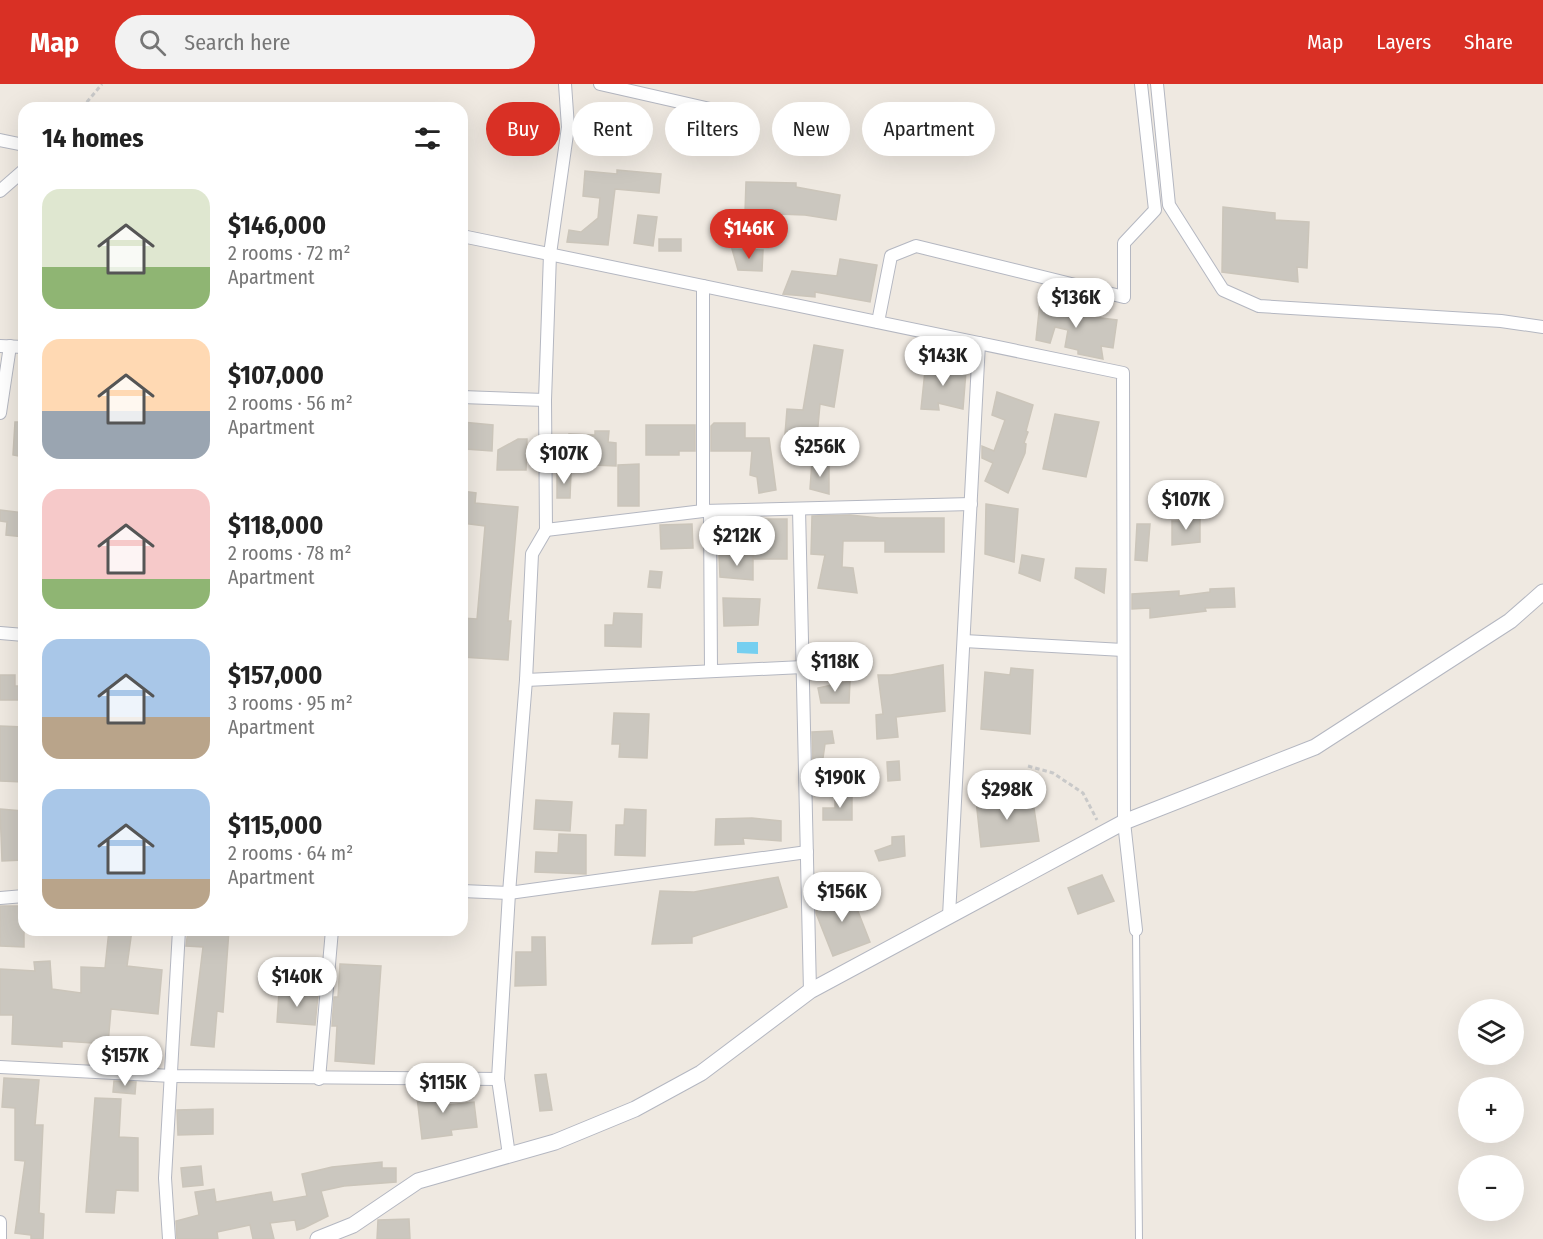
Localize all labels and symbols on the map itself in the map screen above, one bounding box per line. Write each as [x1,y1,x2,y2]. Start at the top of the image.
pin: $146K [707,209,791,260]
pin: $136K [1034,278,1118,329]
pin: $143K [901,336,985,387]
pin: $256K [778,427,862,478]
pin: $107K [522,434,606,485]
pin: $107K [1144,480,1228,531]
pin: $212K [695,516,779,567]
pin: $118K [793,642,877,693]
pin: $190K [798,758,882,809]
pin: $298K [965,770,1049,821]
pin: $156K [800,872,884,923]
pin: $140K [255,957,339,1008]
pin: $157K [83,1036,167,1087]
pin: $115K [401,1063,485,1114]

